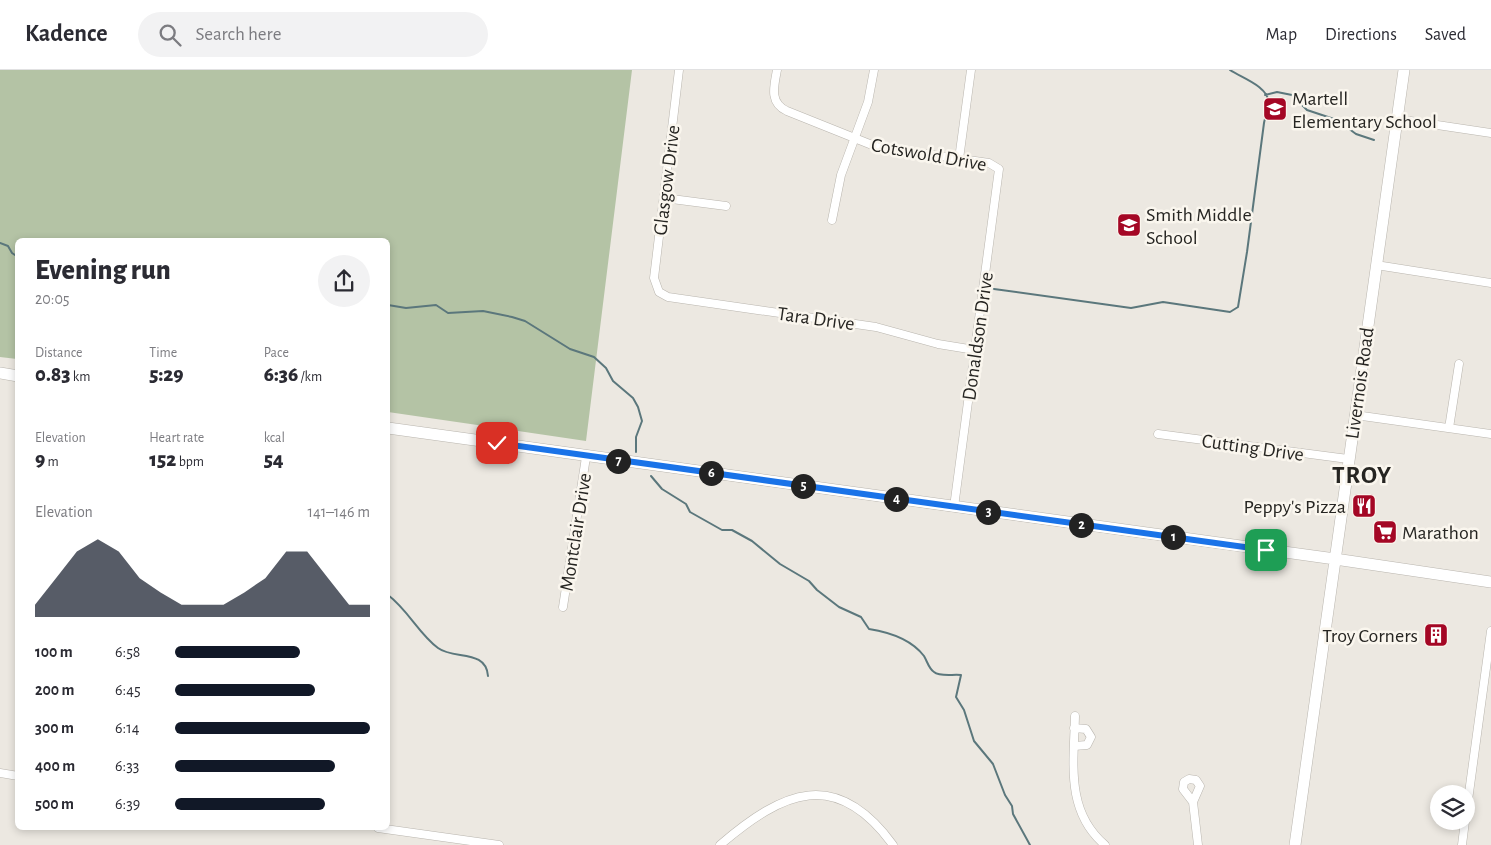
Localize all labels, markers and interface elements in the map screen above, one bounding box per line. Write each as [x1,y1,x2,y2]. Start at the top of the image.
search box [138,12,488,57]
icon: search [156,21,184,49]
text: Kadence [25,22,108,46]
text: Search here [196,25,281,44]
text: Map [1266,26,1297,44]
text: Directions [1325,26,1397,44]
text: Saved [1425,26,1466,44]
place label: Martell Elementary School [1292,89,1437,132]
school or university icon: Martell Elementary School [1262,96,1288,122]
street label: Glasgow Drive [650,124,684,236]
street label: Cotswold Drive [870,135,988,175]
place label: Smith Middle School [1146,205,1252,248]
school or university icon: Smith Middle School [1116,212,1142,238]
button: share [318,255,370,307]
text: Evening run [35,257,171,285]
street label: Donaldson Drive [959,271,997,402]
text: 20:05 [35,291,70,307]
street label: Tara Drive [776,304,856,334]
street label: Livernois Road [1342,326,1378,440]
text: Distance [35,346,82,360]
text: Time [149,346,177,360]
text: Pace [264,346,289,360]
text: 0.83 [35,364,70,385]
text: 5:29 [149,364,184,385]
text: 6:36 [264,364,298,385]
text: km [70,370,90,384]
text: /km [298,370,322,384]
pin [476,422,518,464]
icon: check [483,429,511,457]
text: Elevation [35,431,86,445]
text: Heart rate [149,431,204,445]
text: kcal [264,431,285,445]
street label: Cutting Drive [1201,431,1305,465]
pin: 7 [606,448,630,474]
text: 9 [35,449,45,470]
text: 152 [149,449,176,470]
text: 54 [264,449,284,470]
text: 7 [615,454,622,468]
text: m [45,455,59,469]
text: bpm [176,455,204,469]
pin: 6 [698,460,724,486]
district label: TROY [1332,463,1392,488]
text: 6 [708,466,715,480]
street label: Montclair Drive [557,472,595,593]
pin: 5 [790,474,816,498]
text: 5 [800,479,807,493]
pin: 4 [884,486,908,512]
text: 4 [893,492,900,506]
restaurant icon: Peppy's Pizza [1351,493,1377,519]
place label: Peppy's Pizza [1244,497,1346,517]
pin: 3 [976,500,1000,524]
text: Elevation [35,504,93,520]
text: 141–146 m [308,504,370,520]
text: 3 [985,505,992,519]
pin: 2 [1068,512,1094,538]
text: 2 [1078,518,1085,532]
supermarket icon: Marathon [1372,519,1398,545]
place label: Marathon [1402,523,1479,543]
pin: 1 [1160,524,1186,550]
pin [1245,529,1287,571]
text: 1 [1171,530,1176,544]
icon: arrive [1252,536,1280,564]
building icon: Troy Corners [1423,622,1449,648]
place label: Troy Corners [1322,626,1418,646]
text: 100 m [35,644,73,660]
text: 6:58 [115,644,140,660]
text: 200 m [35,682,75,698]
text: 6:45 [115,682,141,698]
text: 300 m [35,720,74,736]
text: 6:14 [115,720,139,736]
text: 400 m [35,758,75,774]
text: 6:33 [115,758,139,774]
map controls [1430,785,1475,830]
button: layers [1430,785,1475,830]
text: 500 m [35,796,74,812]
text: 6:39 [115,796,140,812]

